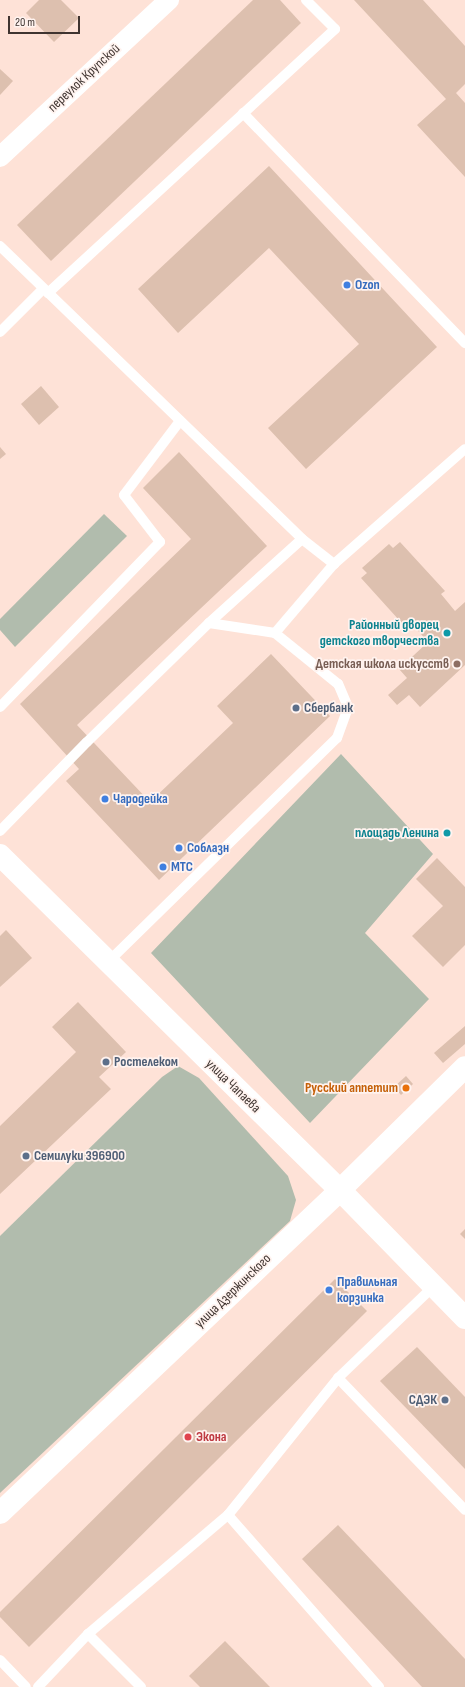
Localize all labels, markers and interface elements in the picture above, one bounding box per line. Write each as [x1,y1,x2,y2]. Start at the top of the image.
scale bar [10,8,82,34]
text: 20 m [15,15,35,30]
street label: переулок Крупской [44,40,124,116]
place label: Ozon [355,277,380,293]
marker: Ozon [342,280,352,290]
place label: Районный дворец детского творчества [320,617,439,650]
marker: Районный дворец детского творчества [442,628,452,638]
place label: Детская школа искусств [316,656,449,672]
marker: Детская школа искусств [452,659,462,669]
place label: Сбербанк [304,700,353,716]
marker: Сбербанк [291,703,301,713]
place label: Чародейка [113,791,168,807]
marker: Чародейка [100,794,110,804]
place label: площадь Ленина [355,825,439,841]
marker: площадь Ленина [442,828,452,838]
place label: Соблазн [187,840,229,856]
marker: Соблазн [174,843,184,853]
place label: МТС [171,859,193,875]
marker: МТС [158,862,168,872]
place label: Ростелеком [114,1054,178,1070]
street label: улица Чапаева [202,1056,264,1116]
marker: Ростелеком [101,1057,111,1067]
place label: Русский аппетит [305,1080,398,1096]
marker: Русский аппетит [401,1083,411,1093]
place label: Семилуки 396900 [34,1148,125,1164]
marker: Семилуки 396900 [21,1151,31,1161]
street label: улица Дзержинского [191,1250,275,1332]
place label: Правильная корзинка [337,1274,397,1306]
marker: Правильная корзинка [324,1285,334,1295]
place label: СДЭК [409,1392,437,1408]
marker: СДЭК [440,1395,450,1405]
place label: Экона [196,1429,227,1445]
marker: Экона [183,1432,193,1442]

